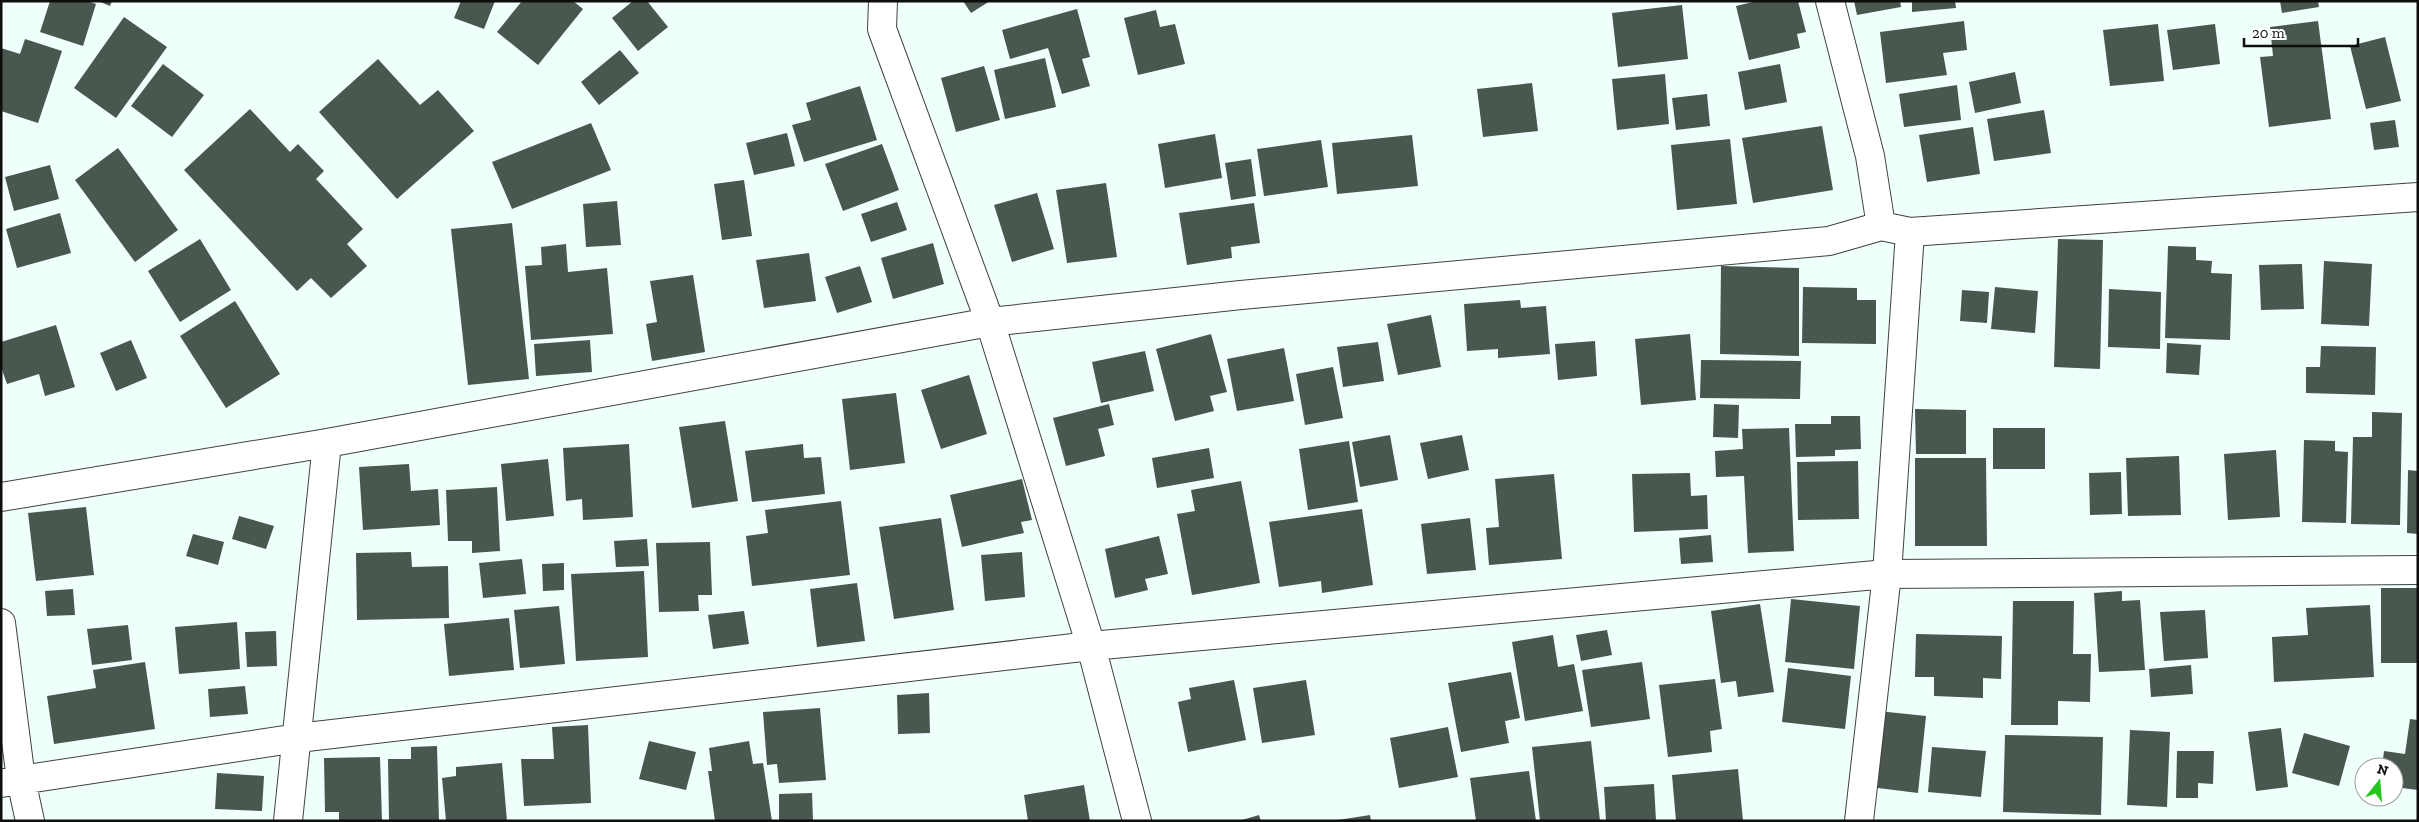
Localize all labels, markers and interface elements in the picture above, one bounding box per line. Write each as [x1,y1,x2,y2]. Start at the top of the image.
scale bar [2244,15,2358,47]
text: 20 m [2252,24,2285,42]
north arrow [2354,757,2404,807]
text: N [2375,760,2391,780]

